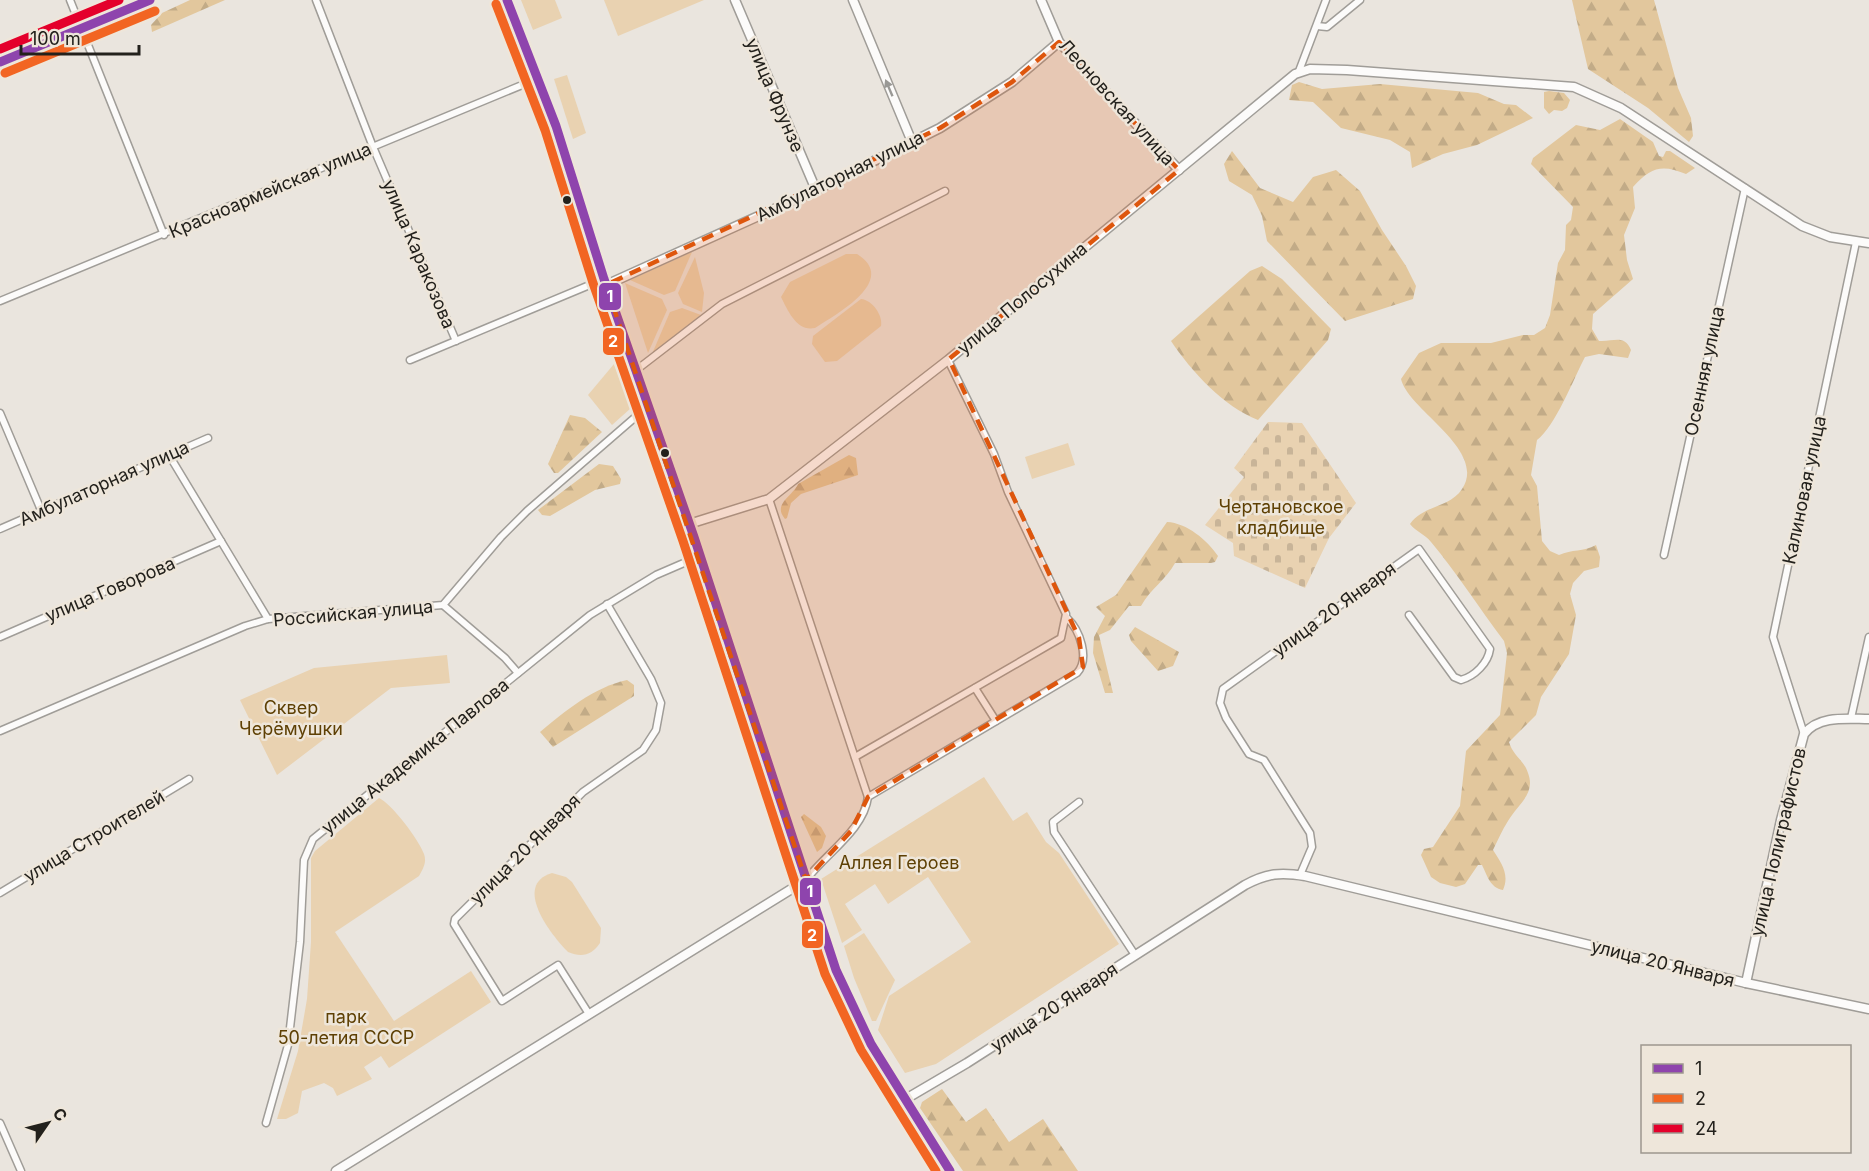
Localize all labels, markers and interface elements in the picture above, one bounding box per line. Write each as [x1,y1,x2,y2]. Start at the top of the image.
scale bar [21,18,140,56]
text: 100 m [30,28,81,49]
street label: улица Фрунзе [742,35,808,155]
street label: Леоновская улица [1055,35,1179,169]
one-way arrow [884,79,894,97]
street label: Амбулаторная улица [753,126,927,226]
street label: Красноармейская улица [166,138,374,242]
street label: улица Каракозова [378,176,460,332]
unlabelled marker [561,194,573,206]
street label: улица Полосухина [953,238,1091,358]
line badge: 1 [598,282,622,311]
text: 1 [607,286,613,306]
street label: Осенняя улица [1680,304,1728,438]
line badge: 2 [602,327,625,356]
text: 2 [608,331,618,351]
street label: Калиновая улица [1778,414,1830,566]
street label: Амбулаторная улица [16,436,192,530]
unlabelled marker [659,447,671,459]
park label: Чертановское кладбище [1218,496,1344,538]
street label: улица Говорова [42,552,178,626]
street label: улица 20 Января [1268,557,1400,661]
street label: Российская улица [272,596,434,630]
street label: улица Академика Павлова [317,674,513,838]
park label: Сквер Черёмушки [239,697,343,739]
street label: улица Полиграфистов [1746,746,1810,938]
street label: улица Строителей [20,786,168,886]
street label: улица 20 Января [466,790,584,908]
park label: Аллея Героев [839,852,959,873]
line badge: 1 [799,877,822,906]
text: 1 [807,881,813,901]
line badge: 2 [801,920,824,949]
text: 2 [807,925,817,945]
street label: улица 20 Января [1589,935,1737,991]
street label: улица 20 Января [987,958,1121,1056]
park label: парк 50-летия СССР [278,1006,414,1048]
legend [1641,1045,1851,1153]
text: 1 [1695,1058,1702,1079]
text: 2 [1695,1088,1706,1109]
north arrow [18,1093,78,1153]
text: С [49,1104,72,1125]
text: 24 [1695,1118,1717,1139]

